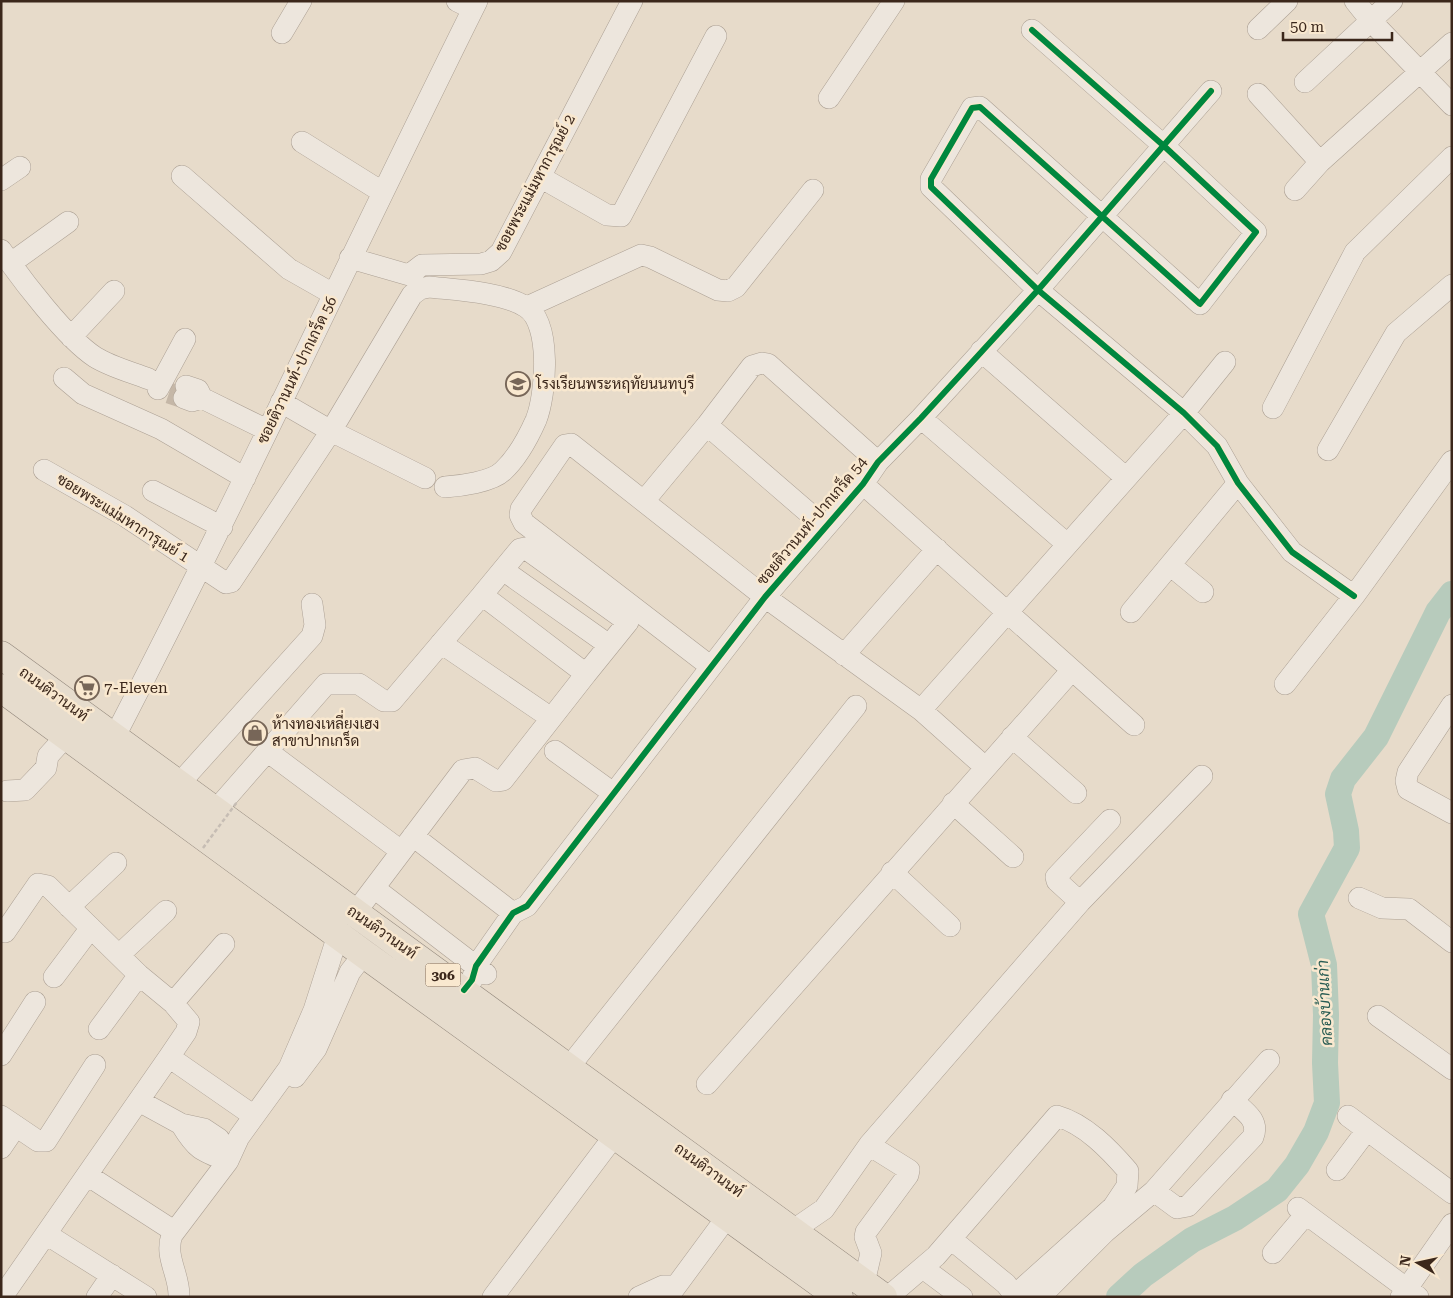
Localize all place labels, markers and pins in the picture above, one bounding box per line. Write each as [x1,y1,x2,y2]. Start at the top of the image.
school or university icon: โรงเรียนพระหฤทัยนนทบุรี [505,371,531,397]
place label: โรงเรียนพระหฤทัยนนทบุรี [535,374,694,395]
supermarket icon: 7-Eleven [74,675,100,701]
place label: 7-Eleven [104,679,168,697]
place label: ห้างทองเหลี่ยงเฮง สาขาปากเกร็ด [272,709,379,750]
shop icon: ห้างทองเหลี่ยงเฮง สาขาปากเกร็ด [242,720,268,746]

